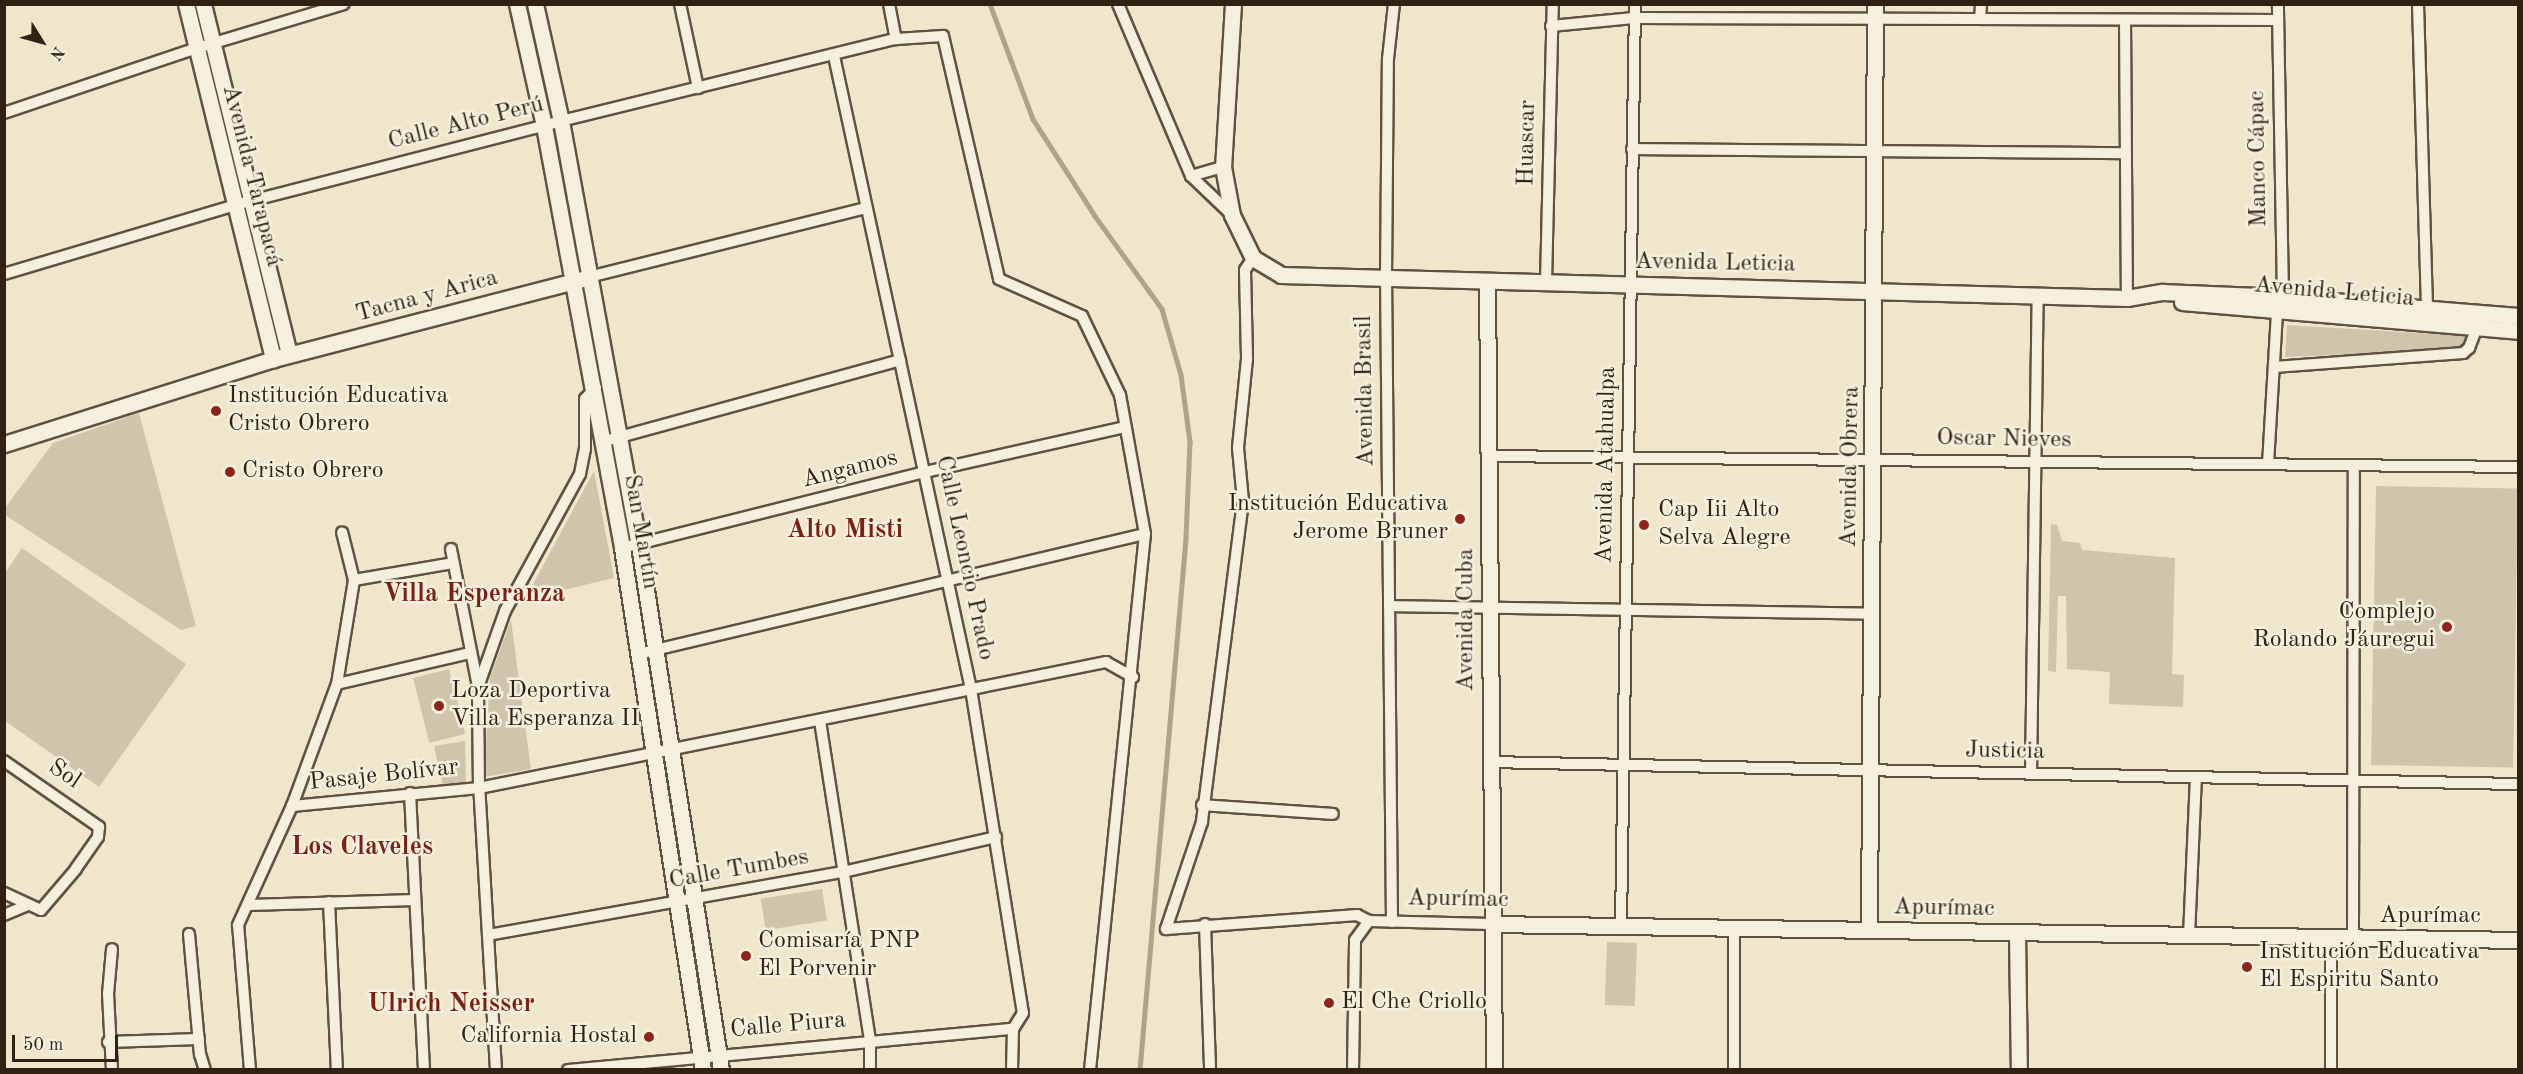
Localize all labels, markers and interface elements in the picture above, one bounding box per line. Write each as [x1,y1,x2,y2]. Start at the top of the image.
north arrow [12,12,72,72]
text: N [46,43,66,63]
street label: Avenida Tarapacá [215,82,287,270]
street label: Manco Cápac [2243,90,2275,228]
street label: Calle Alto Perú [385,91,547,157]
street label: Huascar [1513,100,1543,186]
street label: Avenida Leticia [1634,248,1796,280]
street label: Tacna y Arica [353,264,501,330]
street label: Avenida Leticia [2253,272,2415,314]
street label: Avenida Brasil [1350,315,1382,467]
street label: Avenida Atahualpa [1591,366,1623,564]
place label: Institución Educativa Cristo Obrero [228,383,448,439]
street label: Avenida Obrera [1835,386,1867,548]
marker: Institución Educativa Cristo Obrero [209,404,223,418]
street label: Oscar Nieves [1936,424,2072,456]
street label: Angamos [799,444,901,496]
street label: Calle Leoncio Prado [928,453,1000,663]
place label: Cristo Obrero [242,458,384,486]
marker: Cristo Obrero [223,465,237,479]
street label: San Martín [616,472,664,592]
place label: Institución Educativa Jerome Bruner [1228,491,1448,547]
place label: Cap Iii Alto Selva Alegre [1658,497,1791,553]
marker: Institución Educativa Jerome Bruner [1453,512,1467,526]
district label: Alto Misti [787,515,903,547]
marker: Cap Iii Alto Selva Alegre [1635,516,1653,534]
street label: Avenida Cuba [1453,549,1481,691]
district label: Villa Esperanza [383,579,565,611]
place label: Complejo Rolando Jáuregui [2253,599,2435,655]
marker: Complejo Rolando Jáuregui [2440,620,2454,634]
place label: Loza Deportiva Villa Esperanza II [451,678,640,734]
marker: Loza Deportiva Villa Esperanza II [432,699,446,713]
street label: Justicia [1965,737,2045,767]
street label: Sol [42,754,86,796]
street label: Pasaje Bolívar [308,754,460,798]
district label: Los Claveles [291,832,433,864]
street label: Calle Tumbes [667,844,811,896]
street label: Apurímac [1407,885,1509,915]
street label: Apurímac [1893,894,1995,924]
street label: Apurímac [2379,903,2481,931]
place label: Comisaría PNP El Porvenir [758,928,920,984]
place label: Institución Educativa El Espiritu Santo [2259,939,2479,995]
marker: Comisaría PNP El Porvenir [739,949,753,963]
marker: Institución Educativa El Espiritu Santo [2240,960,2254,974]
district label: Ulrich Neisser [367,989,535,1021]
place label: El Che Criollo [1341,989,1487,1017]
marker: El Che Criollo [1322,996,1336,1010]
street label: Calle Piura [729,1007,847,1045]
scale bar [15,1023,122,1061]
place label: California Hostal [460,1023,637,1051]
marker: California Hostal [642,1030,656,1044]
text: 50 m [23,1036,63,1054]

